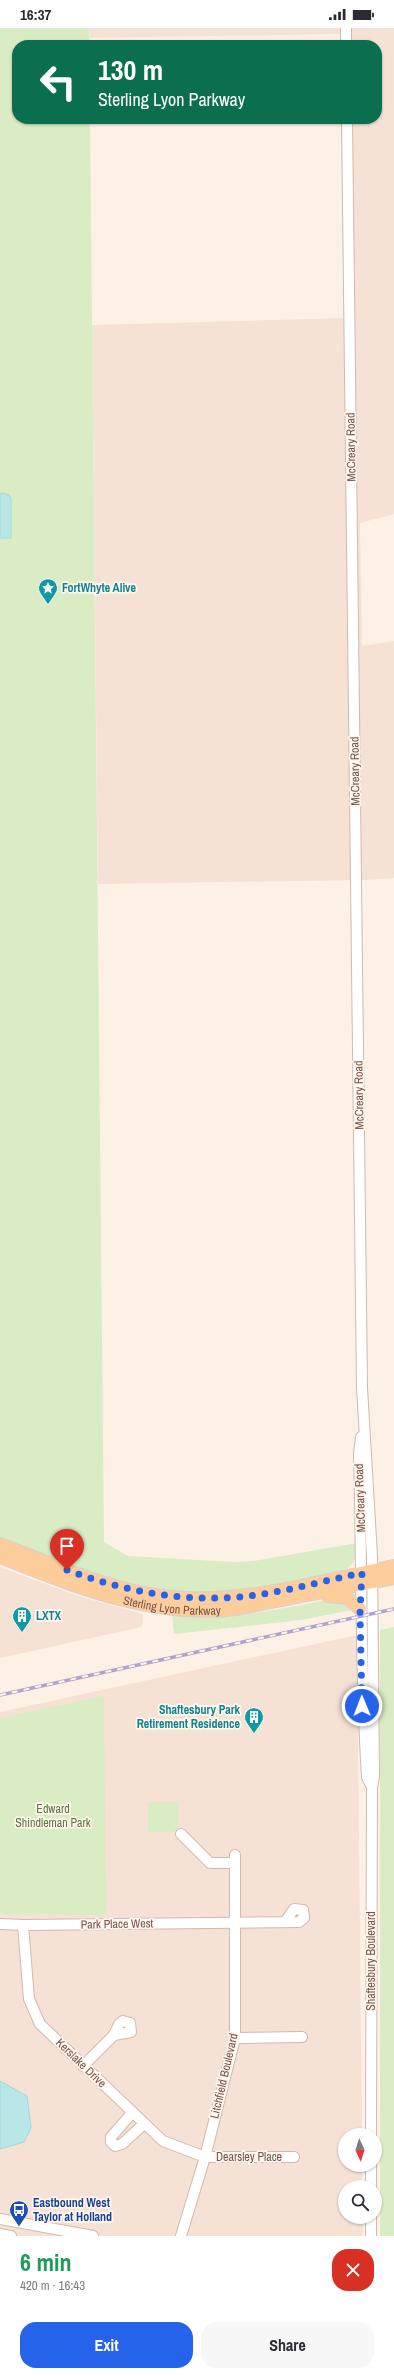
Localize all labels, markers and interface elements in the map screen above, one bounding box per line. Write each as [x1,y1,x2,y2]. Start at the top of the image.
text: 16:37 [20,4,51,25]
text: 130 m [98,51,163,89]
icon: left [32,56,84,108]
text: Sterling Lyon Parkway [98,87,245,112]
street label: McCreary Road [342,412,360,482]
place icon: FortWhyte Alive [37,577,59,605]
place label: FortWhyte Alive [62,580,137,596]
street label: McCreary Road [346,736,364,806]
street label: McCreary Road [350,1060,368,1130]
street label: McCreary Road [351,1463,369,1533]
pin [50,1529,84,1570]
icon: arrive [56,1535,78,1557]
street label: Sterling Lyon Parkway [122,1592,221,1619]
building icon: LXTX [11,1605,33,1633]
place label: LXTX [36,1608,62,1624]
position arrow [341,1685,383,1727]
place label: Shaftesbury Park Retirement Residence [137,1702,241,1732]
building icon: Shaftesbury Park Retirement Residence [243,1706,265,1734]
park label: Edward Shindleman Park [15,1801,91,1831]
street label: Shaftesbury Boulevard [363,1911,379,2011]
street label: Park Place West [81,1915,154,1933]
street label: Litchfield Boulevard [206,2032,242,2120]
street label: Kerslake Drive [52,2035,110,2091]
north arrow [338,2128,382,2172]
map controls [338,2128,382,2224]
street label: Dearsley Place [216,2149,282,2165]
button: search [338,2180,382,2224]
place label: Eastbound West Taylor at Holland [33,2195,112,2225]
bus stop icon: Eastbound West Taylor at Holland [8,2199,30,2227]
text: 6 min [20,2246,71,2278]
button: close [332,2249,374,2291]
text: 420 m · 16:43 [20,2277,85,2294]
button: Exit [20,2322,193,2368]
button: Share [201,2322,374,2368]

